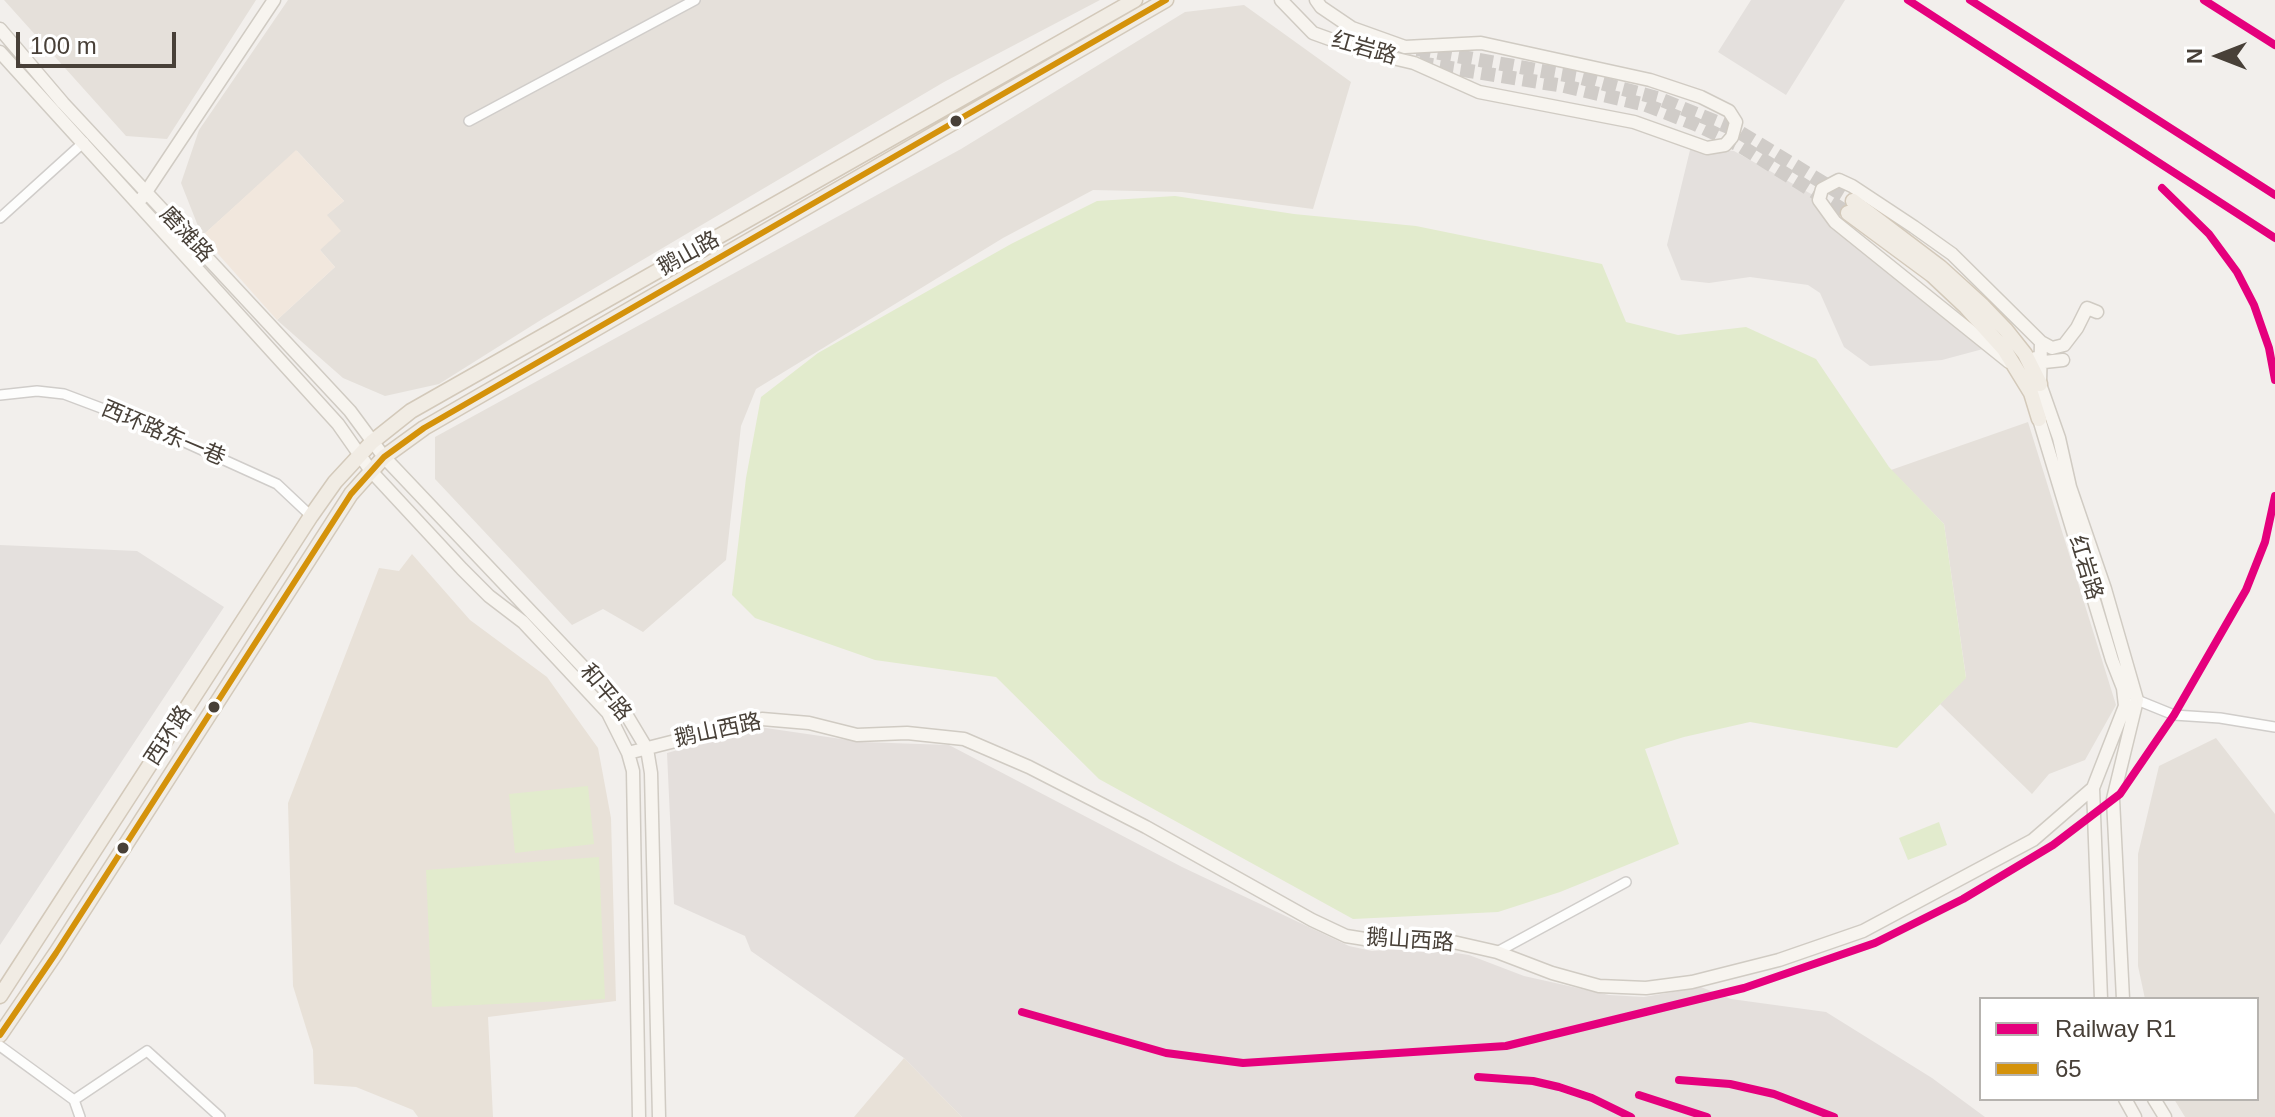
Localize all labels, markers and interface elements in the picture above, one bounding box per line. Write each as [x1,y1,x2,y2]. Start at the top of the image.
scale bar [20,16,180,66]
north arrow [2179,16,2259,96]
street label: 红岩路 [1329,27,1399,71]
text: 100 m [30,32,97,59]
text: N [2182,48,2207,64]
unlabelled marker [948,113,964,129]
street label: 磨滩路 [154,202,218,268]
street label: 鹅山路 [654,226,724,282]
street label: 西环路东一巷 [97,396,229,472]
street label: 红岩路 [2063,533,2107,603]
street label: 和平路 [574,659,636,727]
unlabelled marker [206,699,222,715]
street label: 西环路 [140,701,198,771]
street label: 鹅山西路 [672,709,764,753]
unlabelled marker [115,840,131,856]
street label: 鹅山西路 [1365,925,1455,957]
legend [1979,997,2259,1101]
text: Railway R1 [2055,1015,2176,1042]
text: 65 [2055,1055,2082,1082]

